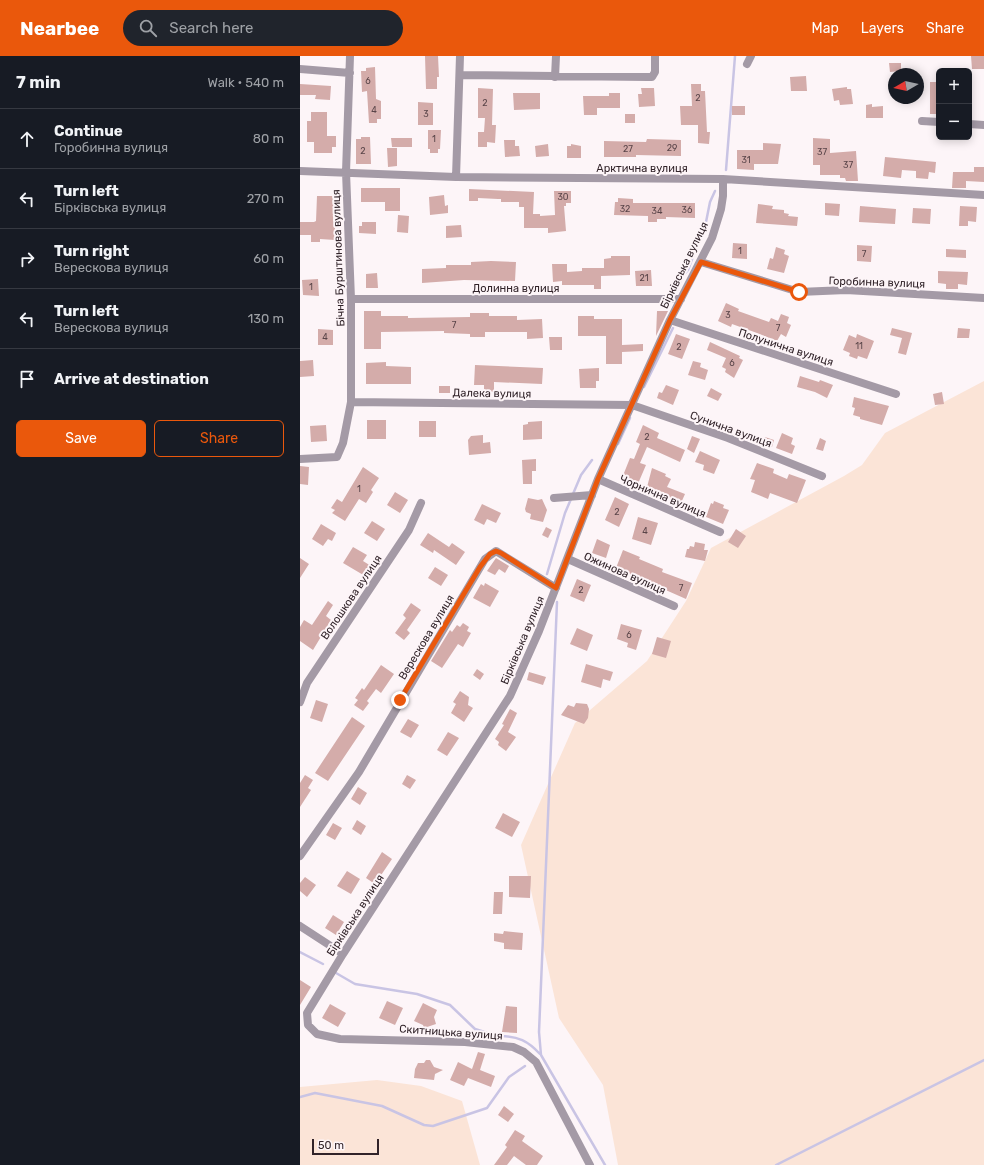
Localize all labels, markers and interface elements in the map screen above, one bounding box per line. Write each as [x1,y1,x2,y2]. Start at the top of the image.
search box [123,10,403,46]
text: Nearbee [20,17,99,40]
icon: search [137,17,159,39]
text: Search here [169,19,254,37]
text: Map [812,20,839,37]
text: Layers [861,20,904,37]
text: Share [926,20,964,37]
north arrow [888,68,924,104]
map controls [936,68,972,140]
button: + [936,68,972,104]
text: 7 min [16,72,61,92]
text: Walk · 540 m [208,75,284,90]
house number: 6 [365,76,371,86]
house number: 2 [695,93,701,103]
house number: 2 [482,98,488,108]
button: − [936,104,972,140]
house number: 4 [371,105,377,115]
house number: 3 [423,109,429,119]
text: Continue [54,122,123,140]
icon: ahead [16,128,38,150]
text: 80 m [253,131,284,146]
house number: 1 [432,134,436,144]
text: Горобинна вулиця [54,140,168,155]
house number: 29 [667,143,677,153]
house number: 27 [623,144,633,154]
house number: 2 [360,146,366,156]
house number: 37 [817,147,827,157]
house number: 31 [741,155,751,165]
house number: 37 [843,160,853,170]
street label: Арктична вулиця [596,162,688,175]
text: Turn left [54,182,119,200]
icon: left [16,188,38,210]
street label: Бічна Бурштинова вулиця [330,189,347,327]
text: 270 m [247,191,284,206]
house number: 30 [557,192,569,202]
text: Бірківська вулиця [54,200,166,215]
house number: 32 [620,204,630,214]
house number: 36 [682,205,693,215]
house number: 34 [652,206,663,216]
street label: Бірківська вулиця [658,220,711,311]
text: Turn right [54,242,129,260]
house number: 1 [738,246,742,256]
icon: right [16,248,38,270]
house number: 7 [862,249,867,259]
text: 60 m [253,251,284,266]
text: Верескова вулиця [54,260,169,275]
house number: 21 [639,273,649,283]
street label: Горобинна вулиця [829,274,925,291]
house number: 1 [309,282,313,292]
street label: Долинна вулиця [473,282,559,295]
route start [790,283,808,301]
text: Turn left [54,302,119,320]
icon: left [16,308,38,330]
house number: 3 [725,310,731,320]
text: 130 m [248,311,284,326]
text: Верескова вулиця [54,320,169,335]
house number: 7 [452,320,457,330]
house number: 7 [776,323,781,333]
street label: Полунична вулиця [737,326,835,369]
house number: 4 [322,332,328,342]
house number: 11 [855,341,863,351]
house number: 2 [676,342,682,352]
house number: 6 [729,358,735,368]
icon: arrive [16,368,38,390]
text: Arrive at destination [54,370,209,388]
street label: Далека вулиця [452,386,531,401]
street label: Сунична вулиця [688,409,773,450]
button: Save [16,420,146,457]
button: Share [154,420,284,457]
house number: 2 [644,432,650,442]
street label: Чорнична вулиця [618,472,708,521]
house number: 1 [357,484,361,494]
house number: 2 [614,507,620,517]
house number: 4 [642,526,648,536]
street label: Ожинова вулиця [582,549,668,597]
street label: Волошкова вулиця [318,552,385,642]
house number: 7 [679,583,684,593]
house number: 2 [578,585,584,595]
street label: Верескова вулиця [396,592,457,682]
street label: Бірківська вулиця [498,594,547,686]
house number: 6 [626,630,632,640]
route end [391,691,409,709]
street label: Бірківська вулиця [324,872,387,959]
street label: Скитницька вулиця [399,1022,503,1043]
scale bar [312,1137,379,1156]
text: 50 m [318,1139,344,1152]

